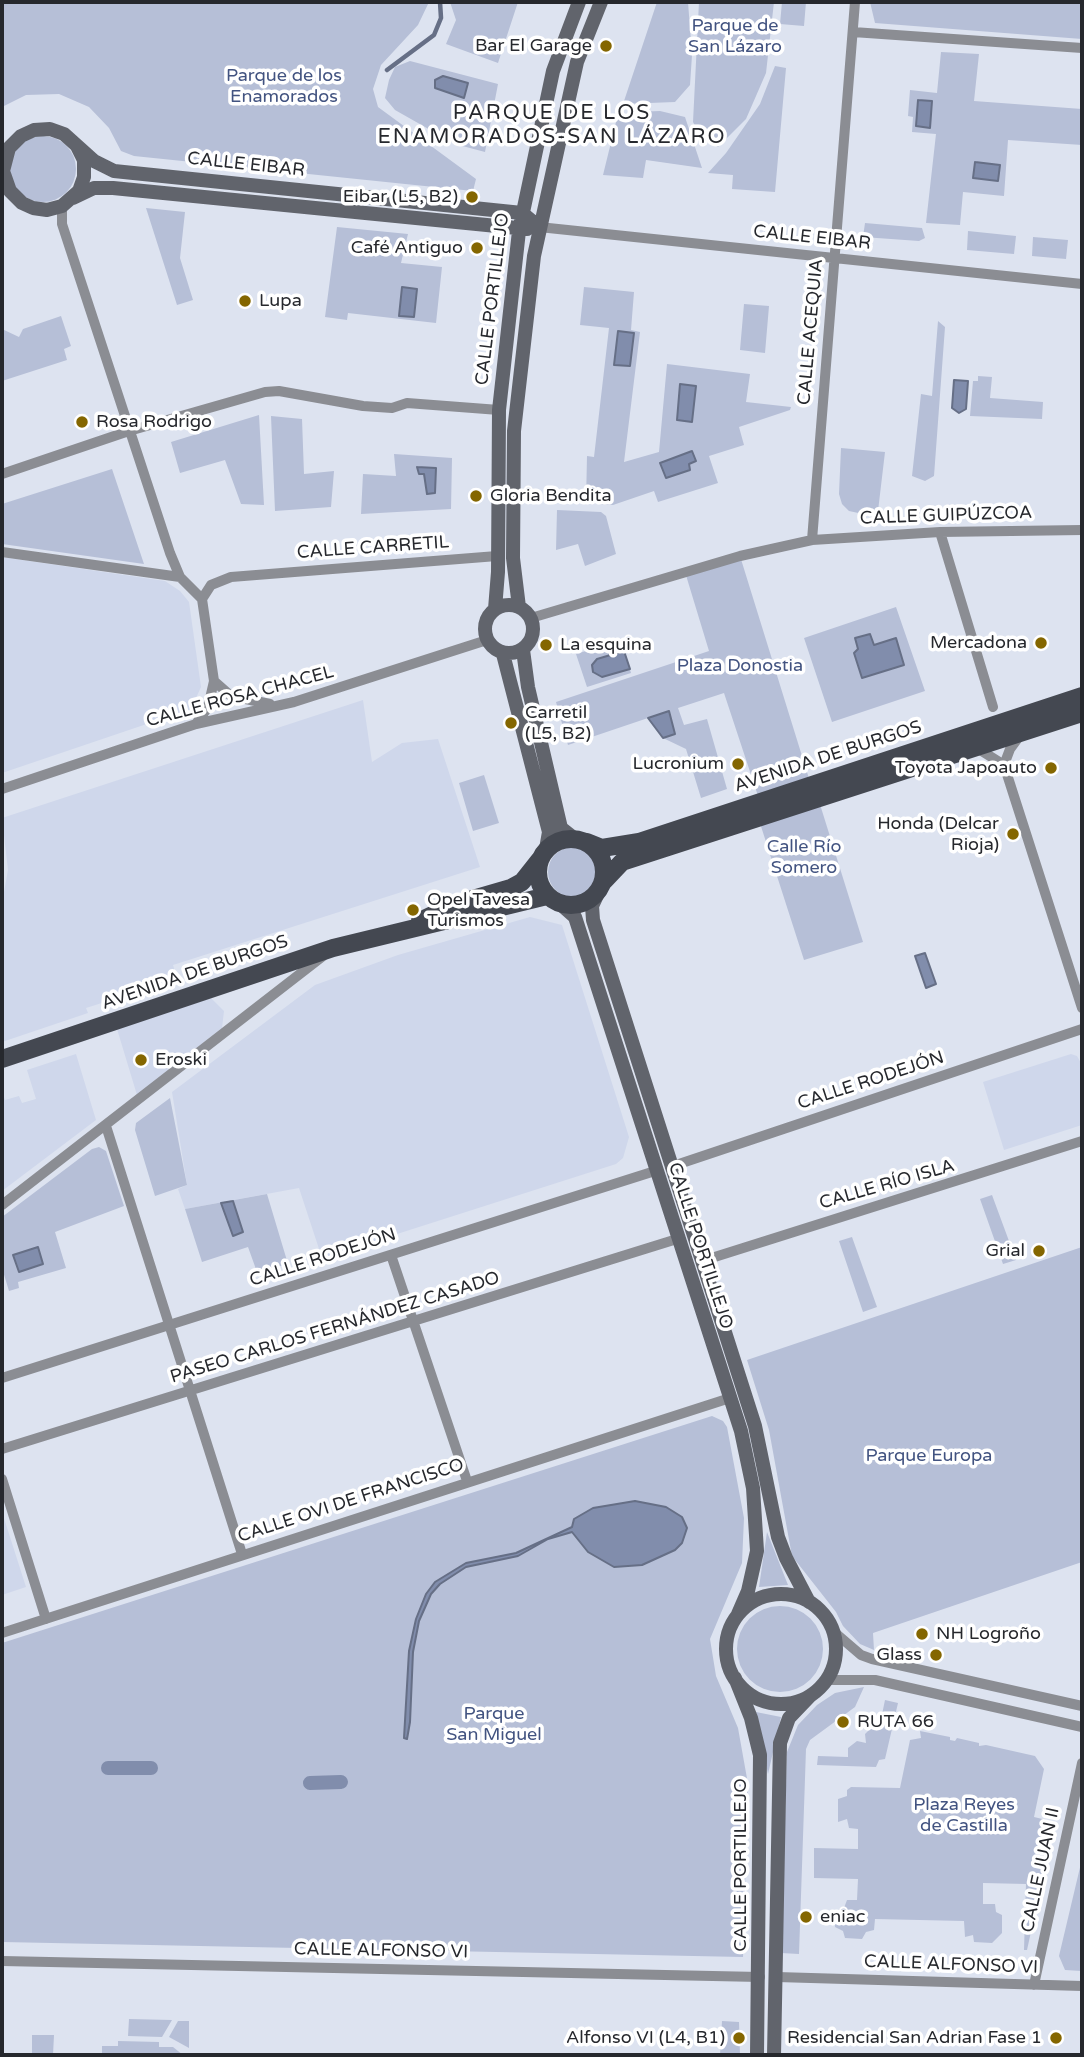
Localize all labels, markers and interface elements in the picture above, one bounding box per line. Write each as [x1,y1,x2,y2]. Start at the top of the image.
park label: Parque de San Lázaro [688,15,782,58]
place label: Bar El Garage [475,35,592,57]
marker: Bar El Garage [598,38,614,54]
park label: Parque de los Enamorados [226,65,342,108]
district label: PARQUE DE LOS ENAMORADOS-SAN LÁZARO [380,100,724,150]
street label: CALLE EIBAR [186,148,306,182]
place label: Eibar (L5, B2) [343,186,458,208]
marker: Eibar (L5, B2) [464,189,480,205]
street label: CALLE PORTILLEJO [472,211,514,387]
street label: CALLE EIBAR [752,221,872,255]
place label: Café Antiguo [351,237,463,259]
marker: Café Antiguo [469,240,485,256]
street label: CALLE ACEQUIA [794,258,828,406]
place label: Lupa [259,290,302,312]
marker: Lupa [237,293,253,309]
place label: Rosa Rodrigo [96,411,212,433]
marker: Rosa Rodrigo [74,414,90,430]
place label: Gloria Bendita [490,485,612,507]
marker: Gloria Bendita [468,488,484,504]
street label: CALLE GUIPÚZCOA [859,502,1033,530]
street label: CALLE CARRETIL [296,532,450,564]
place label: Mercadona [930,632,1027,654]
place label: La esquina [560,634,652,656]
marker: Mercadona [1033,635,1049,651]
marker: La esquina [538,637,554,653]
park label: Plaza Donostia [677,655,803,677]
street label: CALLE ROSA CHACEL [144,662,336,732]
place label: Carretil (L5, B2) [525,702,591,744]
marker: Carretil (L5, B2) [503,715,519,731]
street label: AVENIDA DE BURGOS [732,717,924,797]
place label: Lucronium [633,753,724,775]
marker: Lucronium [730,756,746,772]
place label: Toyota Japoauto [895,757,1037,779]
marker: Toyota Japoauto [1043,760,1059,776]
place label: Honda (Delcar Rioja) [877,813,999,856]
marker: Honda (Delcar Rioja) [1005,826,1021,842]
park label: Calle Río Somero [767,836,841,878]
place label: Opel Tavesa Turismos [427,889,530,932]
marker: Opel Tavesa Turismos [405,902,421,918]
street label: AVENIDA DE BURGOS [99,931,291,1015]
street label: CALLE RODEJÓN [795,1047,947,1115]
place label: Eroski [155,1049,207,1071]
marker: Eroski [133,1052,149,1068]
street label: CALLE RÍO ISLA [817,1155,957,1215]
street label: CALLE PORTILLEJO [663,1160,737,1332]
street label: CALLE RODEJÓN [247,1224,399,1292]
place label: Grial [985,1240,1025,1262]
marker: Grial [1031,1243,1047,1259]
street label: PASEO CARLOS FERNÁNDEZ CASADO [168,1267,502,1389]
park label: Parque Europa [866,1445,992,1467]
street label: CALLE OVI DE FRANCISCO [235,1454,467,1548]
place label: NH Logroño [936,1623,1041,1645]
marker: NH Logroño [914,1626,930,1642]
place label: Glass [876,1644,922,1666]
marker: Glass [928,1647,944,1663]
park label: Parque San Miguel [446,1703,542,1746]
place label: RUTA 66 [857,1711,934,1733]
marker: RUTA 66 [835,1714,851,1730]
street label: CALLE PORTILLEJO [730,1778,752,1952]
park label: Plaza Reyes de Castilla [913,1794,1015,1836]
street label: CALLE JUAN II [1017,1805,1065,1935]
place label: eniac [820,1906,865,1928]
marker: eniac [798,1909,814,1925]
street label: CALLE ALFONSO VI [294,1939,468,1963]
street label: CALLE ALFONSO VI [864,1951,1038,1979]
place label: Alfonso VI (L4, B1) [566,2027,725,2049]
place label: Residencial San Adrian Fase 1 [787,2027,1042,2049]
marker: Alfonso VI (L4, B1) [731,2030,747,2046]
marker: Residencial San Adrian Fase 1 [1048,2030,1064,2046]

